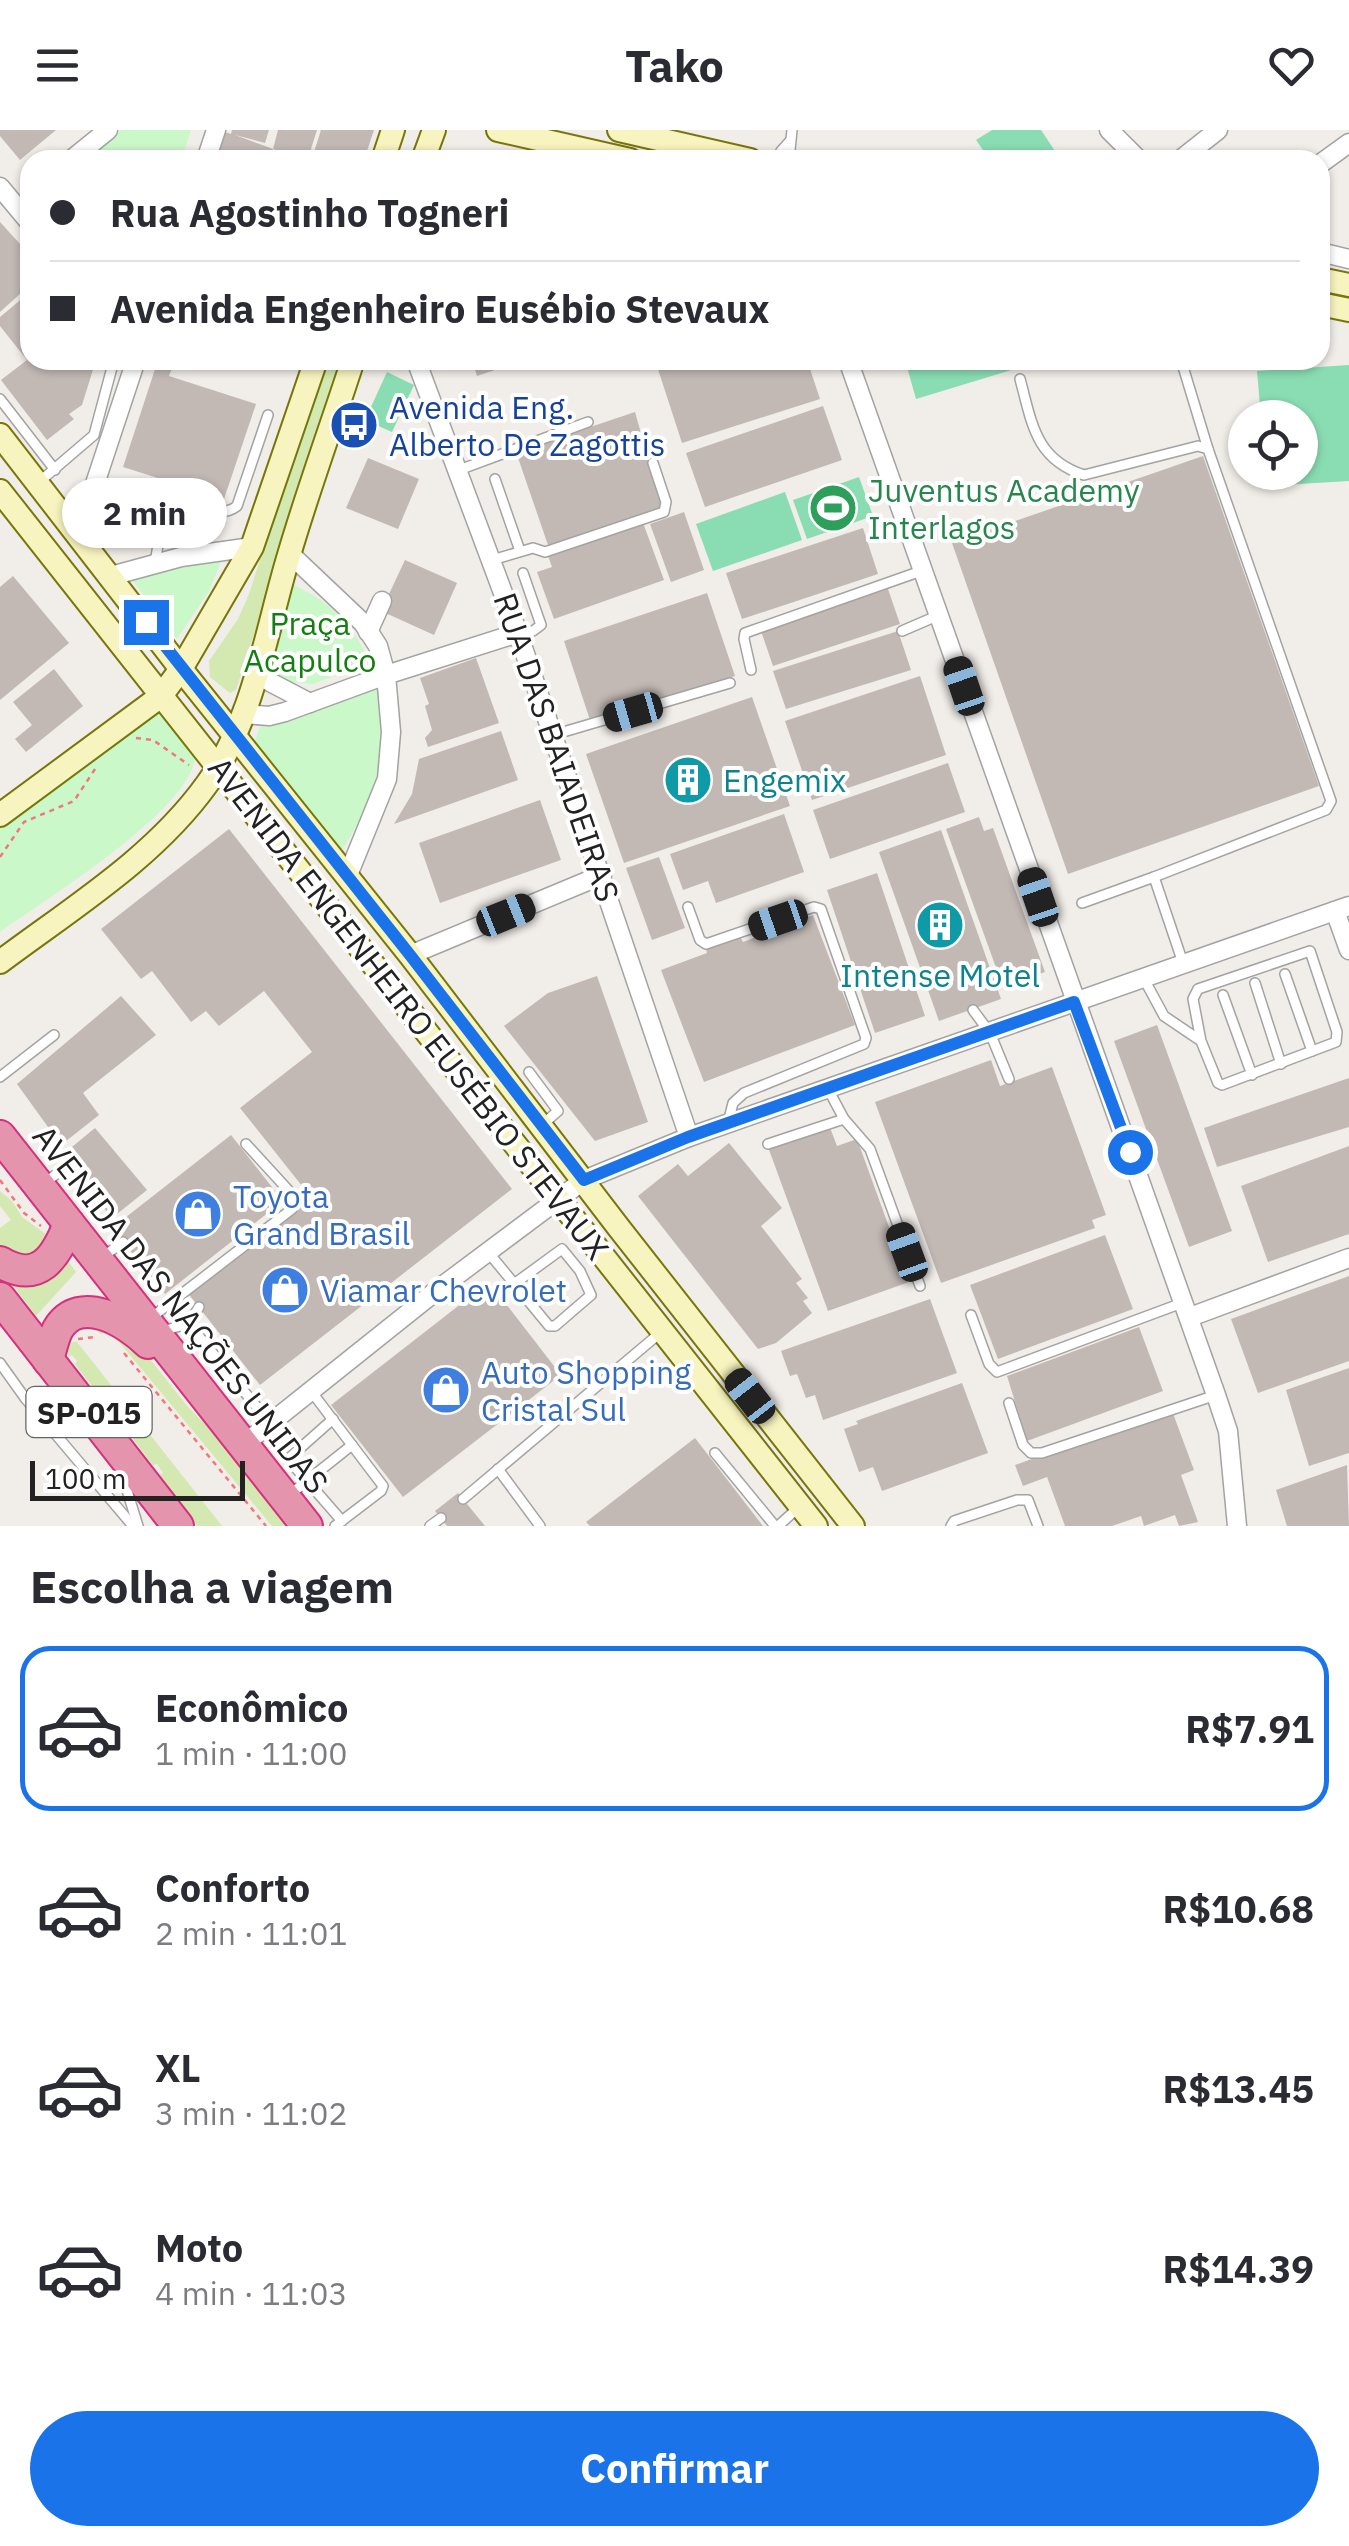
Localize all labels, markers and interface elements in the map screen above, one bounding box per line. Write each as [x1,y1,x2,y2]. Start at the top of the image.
text: Tako [625,36,724,94]
icon: menu [30,38,85,93]
icon: heart [1264,38,1319,93]
text: Rua Agostinho Togneri [110,188,509,237]
text: Avenida Engenheiro Eusébio Stevaux [110,284,770,333]
place label: Avenida Eng. Alberto De Zagottis [389,386,665,465]
bus stop icon: Avenida Eng. Alberto De Zagottis [328,399,380,451]
map controls [1228,400,1318,490]
button: locate [1228,400,1318,490]
place label: Juventus Academy Interlagos [868,469,1140,548]
callout: 2 min [64,477,228,547]
sports icon: Juventus Academy Interlagos [807,482,859,534]
text: 2 min [103,492,186,534]
street label: RUA DAS BAIADEIRAS [484,587,630,907]
route end [124,600,169,645]
park label: Praça Acapulco [244,602,376,681]
car [940,653,988,719]
car [600,689,666,735]
street label: AVENIDA ENGENHEIRO EUSÉBIO STEVAUX [199,748,619,1268]
building icon: Engemix [662,754,714,806]
place label: Engemix [723,759,846,801]
car [1014,864,1062,930]
car [473,890,539,940]
car [745,896,811,944]
building icon: Intense Motel [914,899,966,951]
place label: Intense Motel [840,954,1040,996]
street label: AVENIDA DAS NAÇÕES UNIDAS [24,1116,338,1502]
route start [1108,1130,1153,1175]
place label: Toyota Grand Brasil [233,1175,410,1254]
shop icon: Toyota Grand Brasil [172,1188,224,1240]
car [883,1219,931,1285]
shop icon: Viamar Chevrolet [259,1264,311,1316]
place label: Viamar Chevrolet [320,1269,567,1311]
place label: Auto Shopping Cristal Sul [481,1351,691,1430]
car [720,1363,780,1429]
shop icon: Auto Shopping Cristal Sul [420,1364,472,1416]
road number: SP-015 [27,1387,152,1437]
scale bar [30,1456,245,1500]
text: 100 m [45,1460,126,1497]
text: Escolha a viagem [30,1557,394,1615]
text: Econômico [155,1683,348,1732]
icon: car [35,1684,125,1774]
text: R$7.91 [1185,1704,1314,1753]
text: 1 min · 11:00 [155,1732,348,1774]
text: Conforto [155,1863,310,1912]
icon: car [35,1864,125,1954]
text: R$10.68 [1163,1884,1314,1933]
text: 2 min · 11:01 [155,1912,348,1954]
text: XL [155,2043,201,2092]
icon: car [35,2044,125,2134]
text: R$13.45 [1163,2064,1314,2113]
text: 3 min · 11:02 [155,2092,348,2134]
text: Moto [155,2223,243,2272]
icon: car [35,2224,125,2314]
text: R$14.39 [1163,2244,1314,2293]
text: 4 min · 11:03 [155,2272,348,2314]
button: Confirmar [30,2411,1319,2526]

